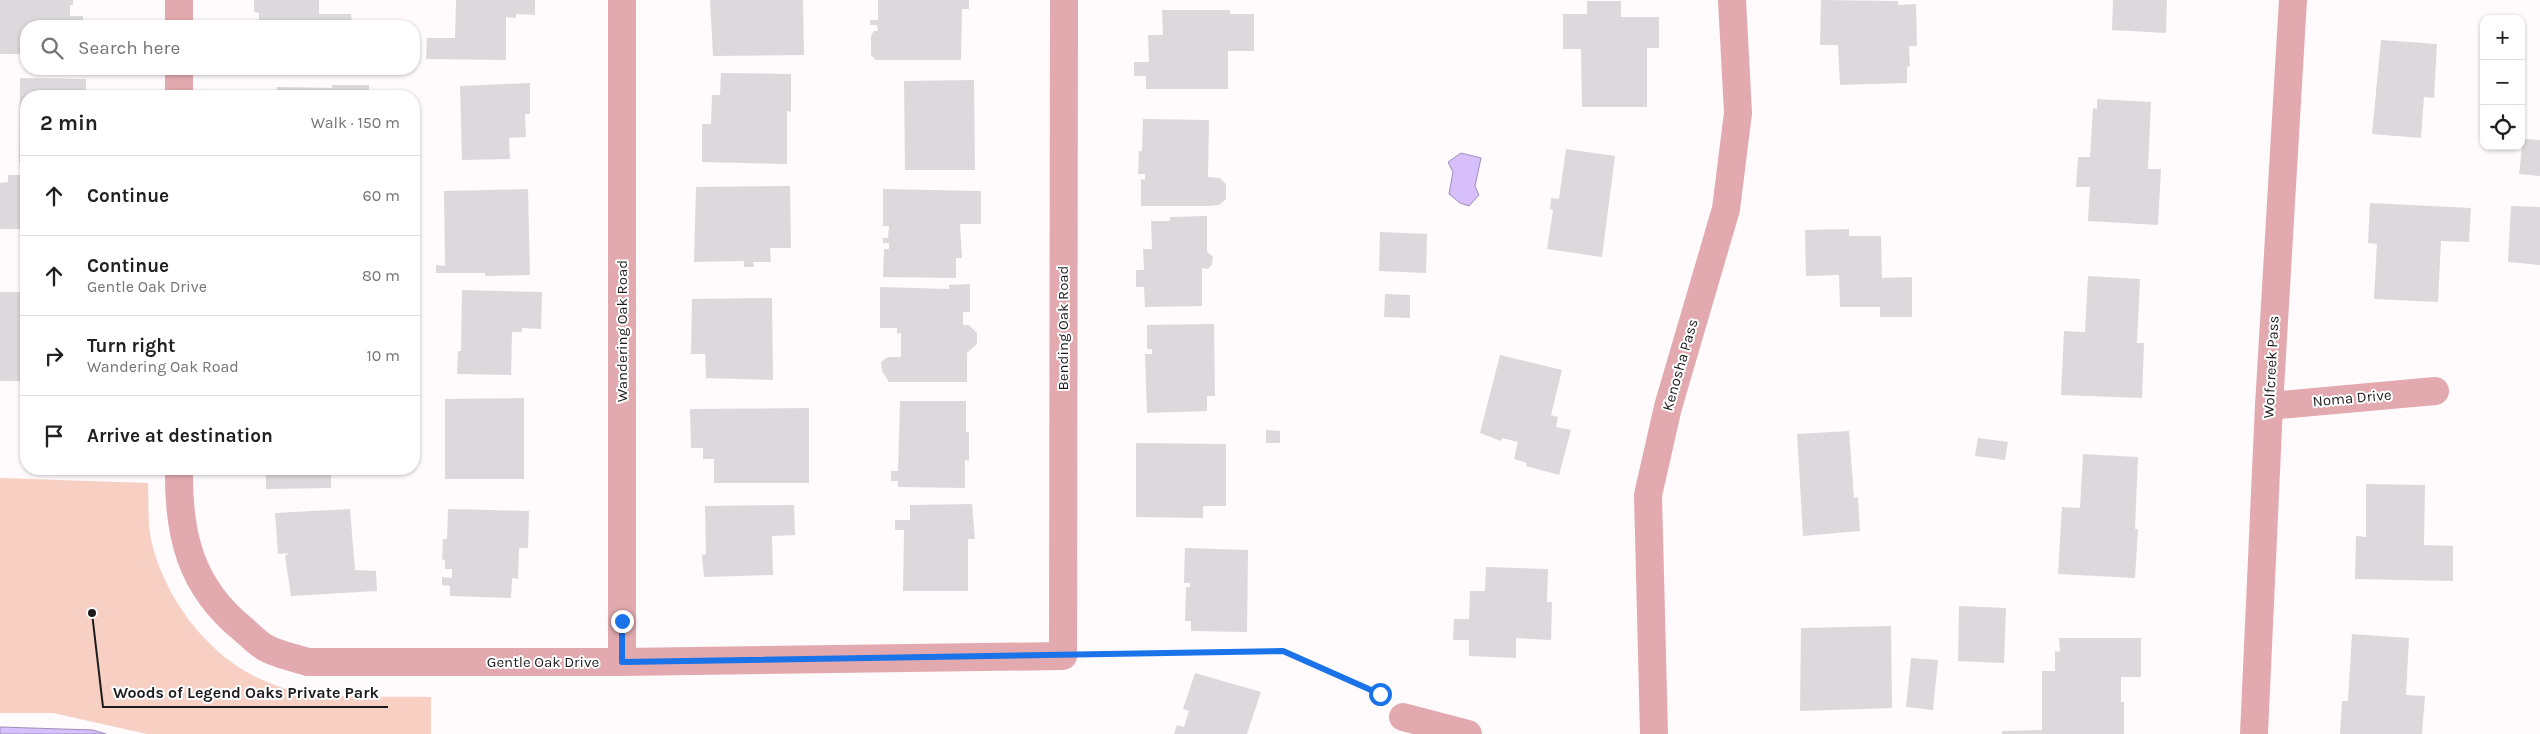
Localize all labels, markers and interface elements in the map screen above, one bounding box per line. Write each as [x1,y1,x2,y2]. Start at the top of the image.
map controls [2480,15,2525,150]
button: + [2480,15,2525,60]
search box [20,20,420,75]
icon: search [38,34,66,62]
text: Search here [78,37,180,59]
button: − [2480,60,2525,105]
button: locate [2480,105,2525,150]
text: 2 min [40,111,98,135]
text: Walk · 150 m [311,113,400,132]
icon: ahead [40,182,68,210]
text: Continue [87,185,169,207]
text: 60 m [363,186,400,205]
text: Continue [87,255,169,277]
street label: Wandering Oak Road [613,260,631,402]
icon: ahead [40,262,68,290]
street label: Bending Oak Road [1054,265,1072,391]
text: 80 m [362,266,400,285]
text: Gentle Oak Drive [87,277,207,296]
street label: Wolfcreek Pass [2259,315,2283,419]
street label: Kenosha Pass [1658,317,1702,413]
text: Turn right [87,335,176,357]
icon: right [40,342,68,370]
text: 10 m [366,346,400,365]
text: Wandering Oak Road [87,357,239,376]
street label: Noma Drive [2312,386,2392,410]
icon: arrive [40,422,68,450]
text: Arrive at destination [87,425,273,447]
route end [611,610,634,633]
street label: Gentle Oak Drive [487,653,599,671]
callout: Woods of Legend Oaks Private Park [103,676,388,707]
text: Woods of Legend Oaks Private Park [113,683,379,702]
route start [1369,683,1392,706]

